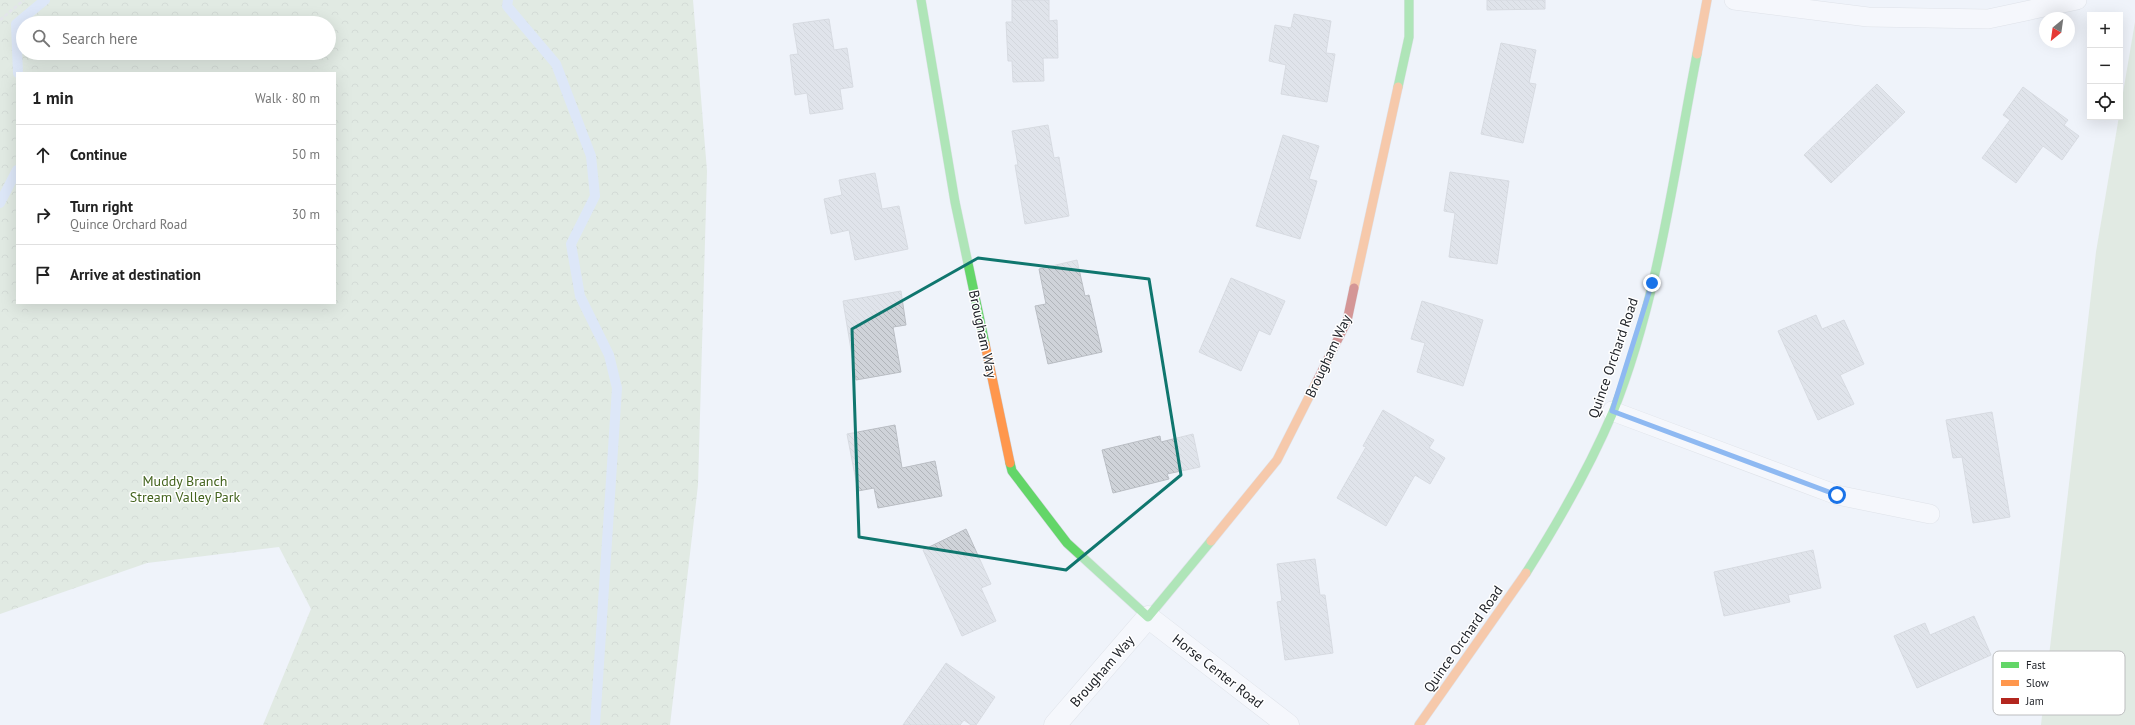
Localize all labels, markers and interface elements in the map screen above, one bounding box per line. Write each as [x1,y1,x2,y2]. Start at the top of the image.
north arrow [2039,12,2075,48]
map controls [2087,12,2123,120]
button: + [2087,12,2123,48]
search box [16,16,336,60]
icon: search [30,27,52,49]
text: Search here [62,29,138,48]
button: − [2087,48,2123,84]
button: locate [2087,84,2123,120]
text: 1 min [32,87,73,109]
text: Walk · 80 m [255,90,320,107]
icon: ahead [32,144,54,166]
text: Continue [70,145,127,164]
text: 50 m [292,146,320,163]
text: Turn right [70,197,133,216]
icon: right [32,204,54,226]
text: 30 m [292,206,320,223]
text: Quince Orchard Road [70,216,187,233]
icon: arrive [32,264,54,286]
text: Arrive at destination [70,265,201,284]
route end [1643,274,1661,292]
street label: Brougham Way [965,288,1001,380]
street label: Quince Orchard Road [1584,295,1642,421]
street label: Brougham Way [1301,311,1355,400]
park label: Muddy Branch Stream Valley Park [130,472,240,506]
route start [1828,486,1846,504]
street label: Quince Orchard Road [1419,582,1507,696]
street label: Horse Center Road [1169,630,1267,712]
street label: Brougham Way [1066,631,1138,711]
legend [1993,651,2125,715]
text: Fast [2026,658,2046,672]
text: Slow [2026,676,2049,690]
text: Jam [2025,694,2044,708]

